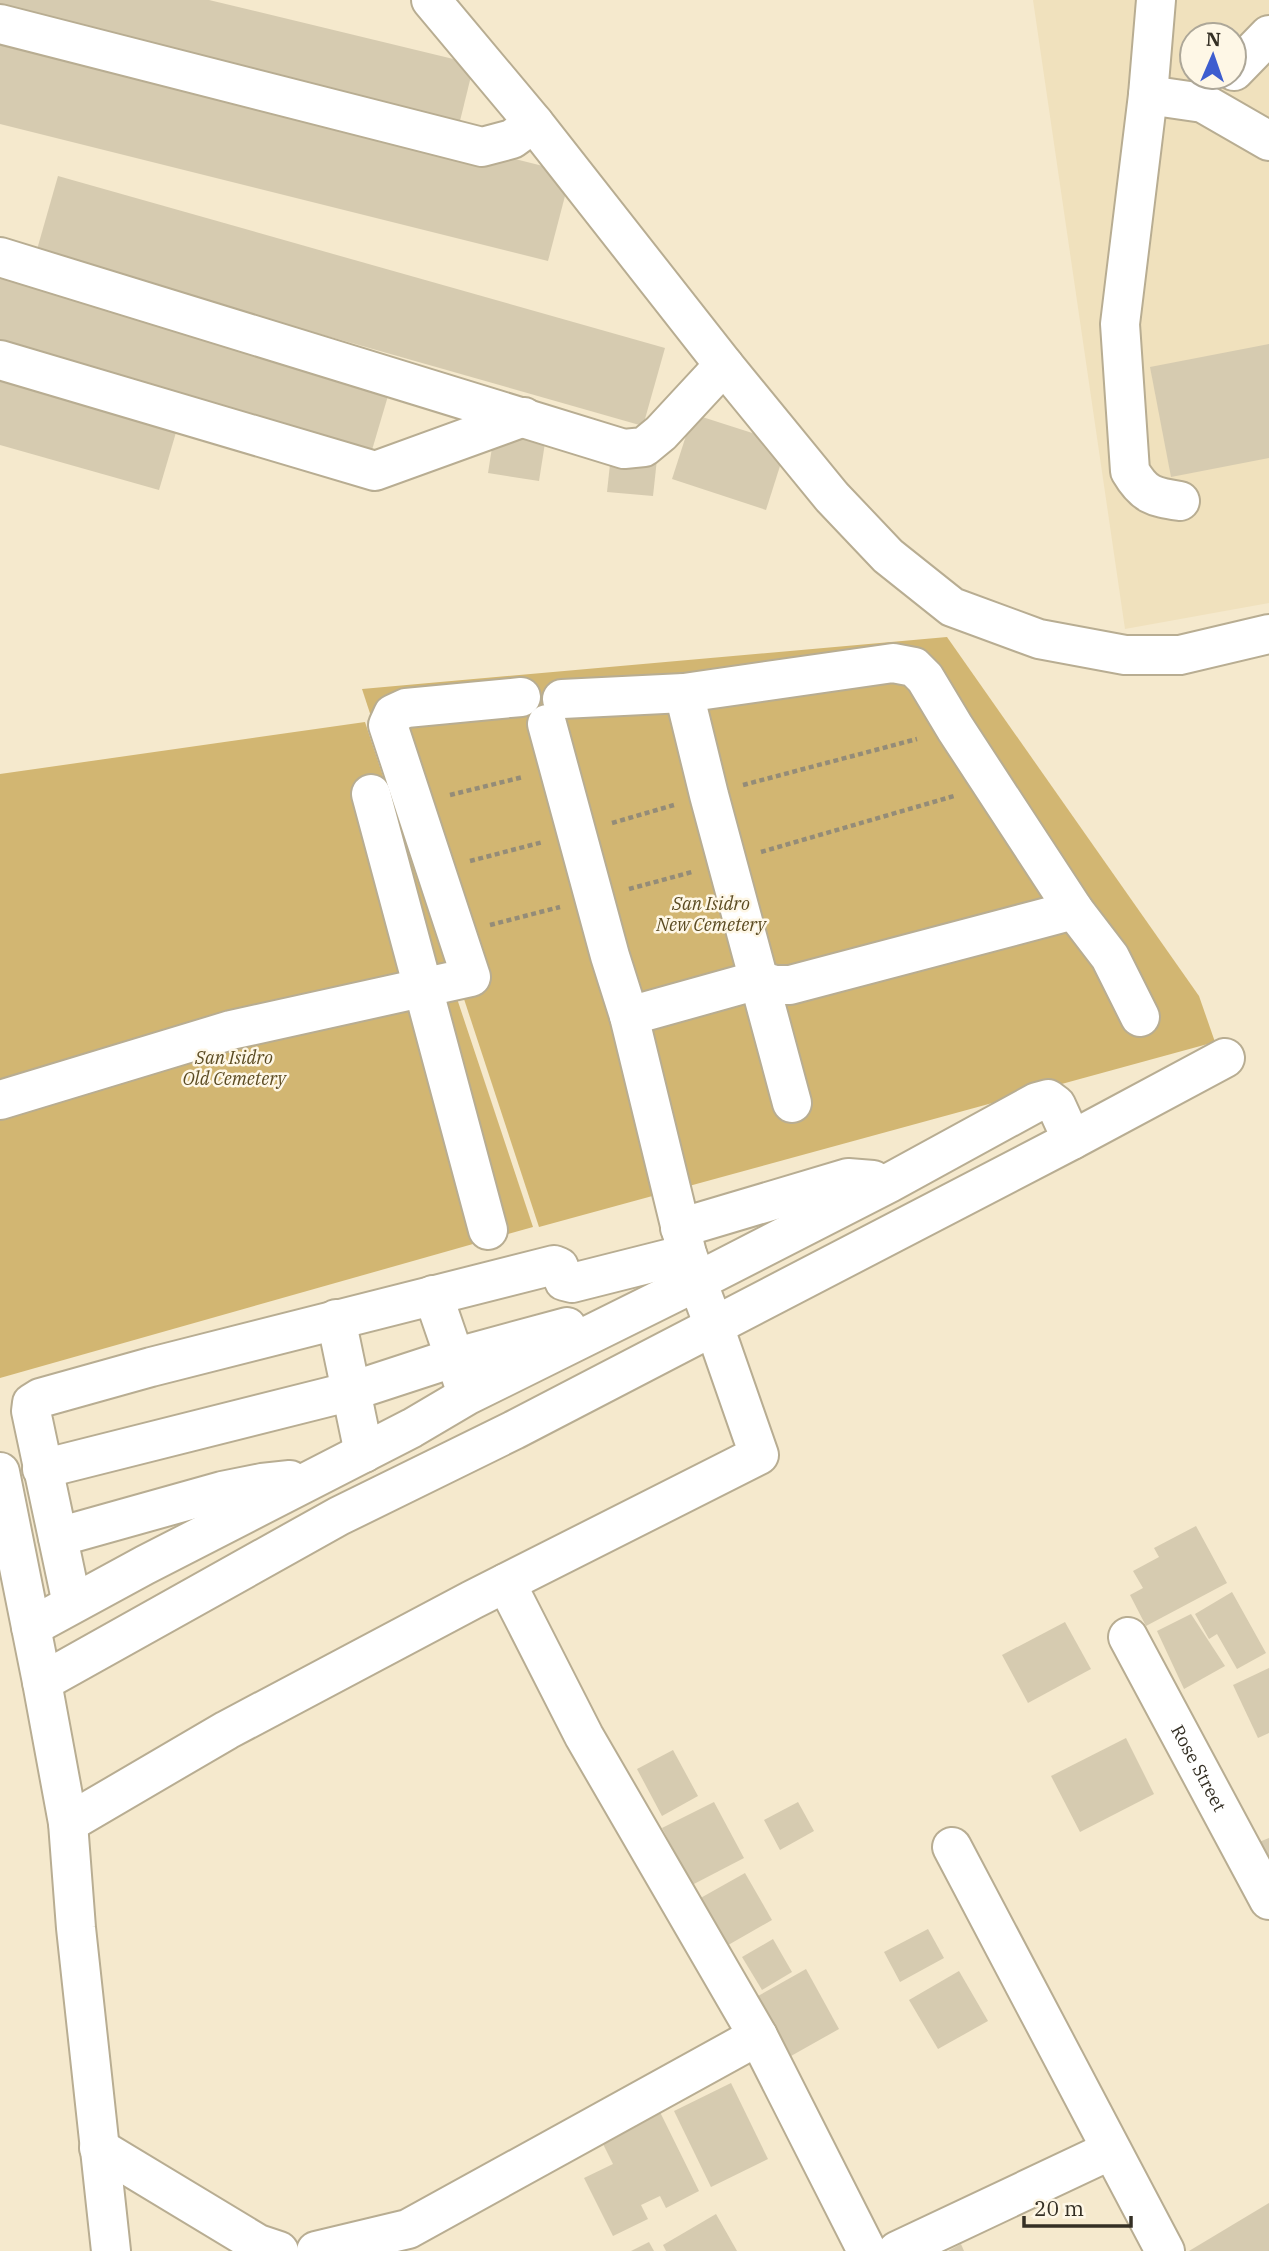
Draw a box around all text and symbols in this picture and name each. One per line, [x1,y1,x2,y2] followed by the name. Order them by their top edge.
[1178,21,1248,91] north arrow
[1206,27,1222,51] text: N
[655,892,767,936] park label: San Isidro New Cemetery
[182,1046,287,1090] park label: San Isidro Old Cemetery
[1166,1721,1231,1815] street label: Rose Street
[1024,2184,1131,2228] scale bar
[1034,2194,1084,2222] text: 20 m

